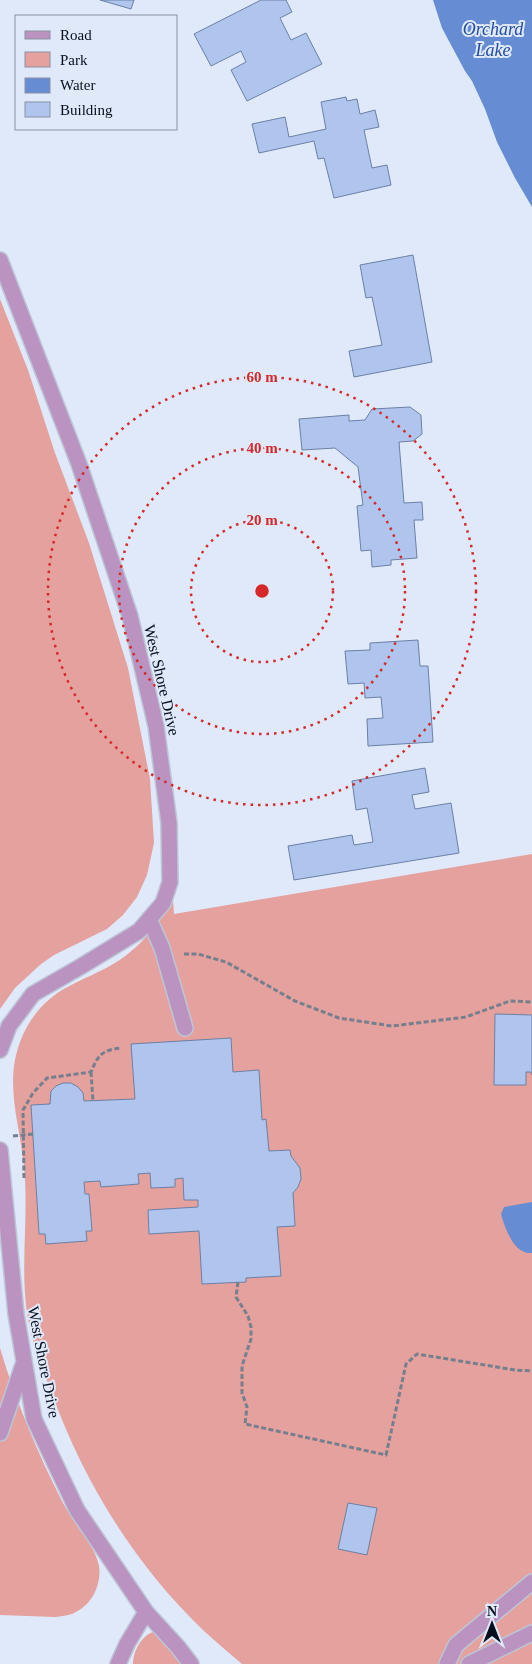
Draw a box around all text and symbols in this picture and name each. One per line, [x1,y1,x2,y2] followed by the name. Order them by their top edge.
[15,15,178,130] legend
[463,19,524,60] water label: Orchard Lake
[60,27,92,43] text: Road
[60,52,88,68] text: Park
[60,77,95,93] text: Water
[60,102,113,118] text: Building
[246,369,278,385] text: 60 m
[246,440,278,456] text: 40 m
[246,512,278,528] text: 20 m
[253,582,271,600] centre of rings
[141,623,183,737] street label: West Shore Drive
[25,1305,63,1419] street label: West Shore Drive
[467,1599,517,1649] north arrow
[487,1604,497,1619] text: N

